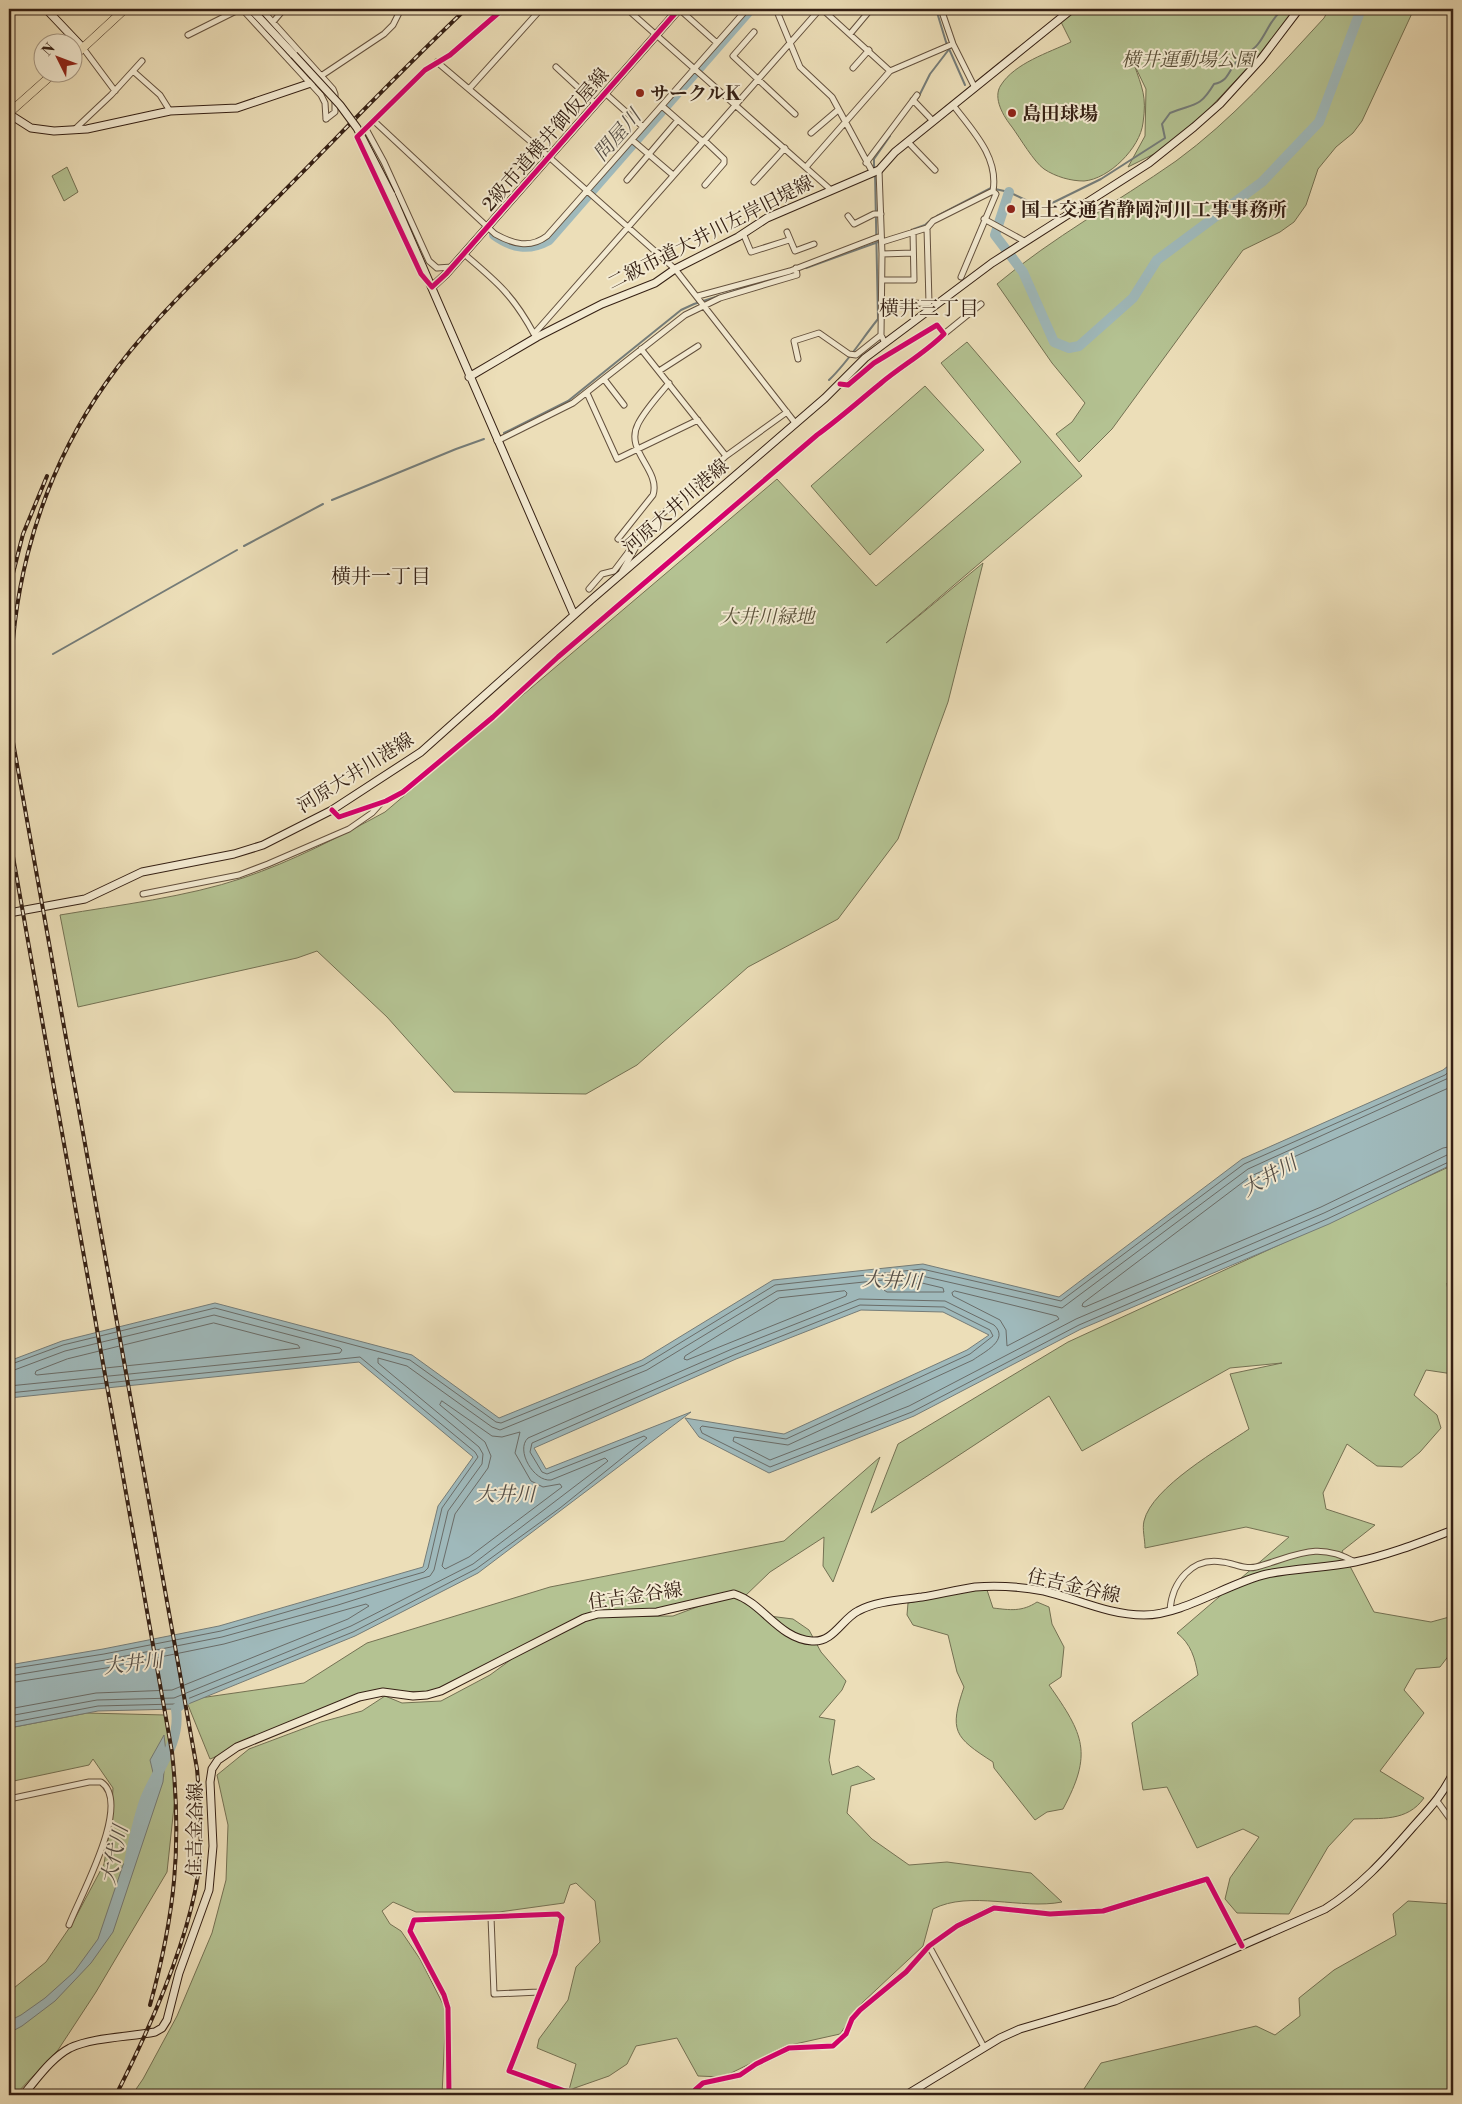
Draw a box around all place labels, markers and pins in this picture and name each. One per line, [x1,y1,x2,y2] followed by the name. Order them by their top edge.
[650,82,741,106] place label: サークルK
[634,87,646,99] marker: サークルK
[1022,102,1098,126] place label: 島田球場
[1006,107,1018,119] marker: 島田球場
[1021,198,1287,222] place label: 国土交通省静岡河川工事事務所
[1005,203,1017,215] marker: 国土交通省静岡河川工事事務所

